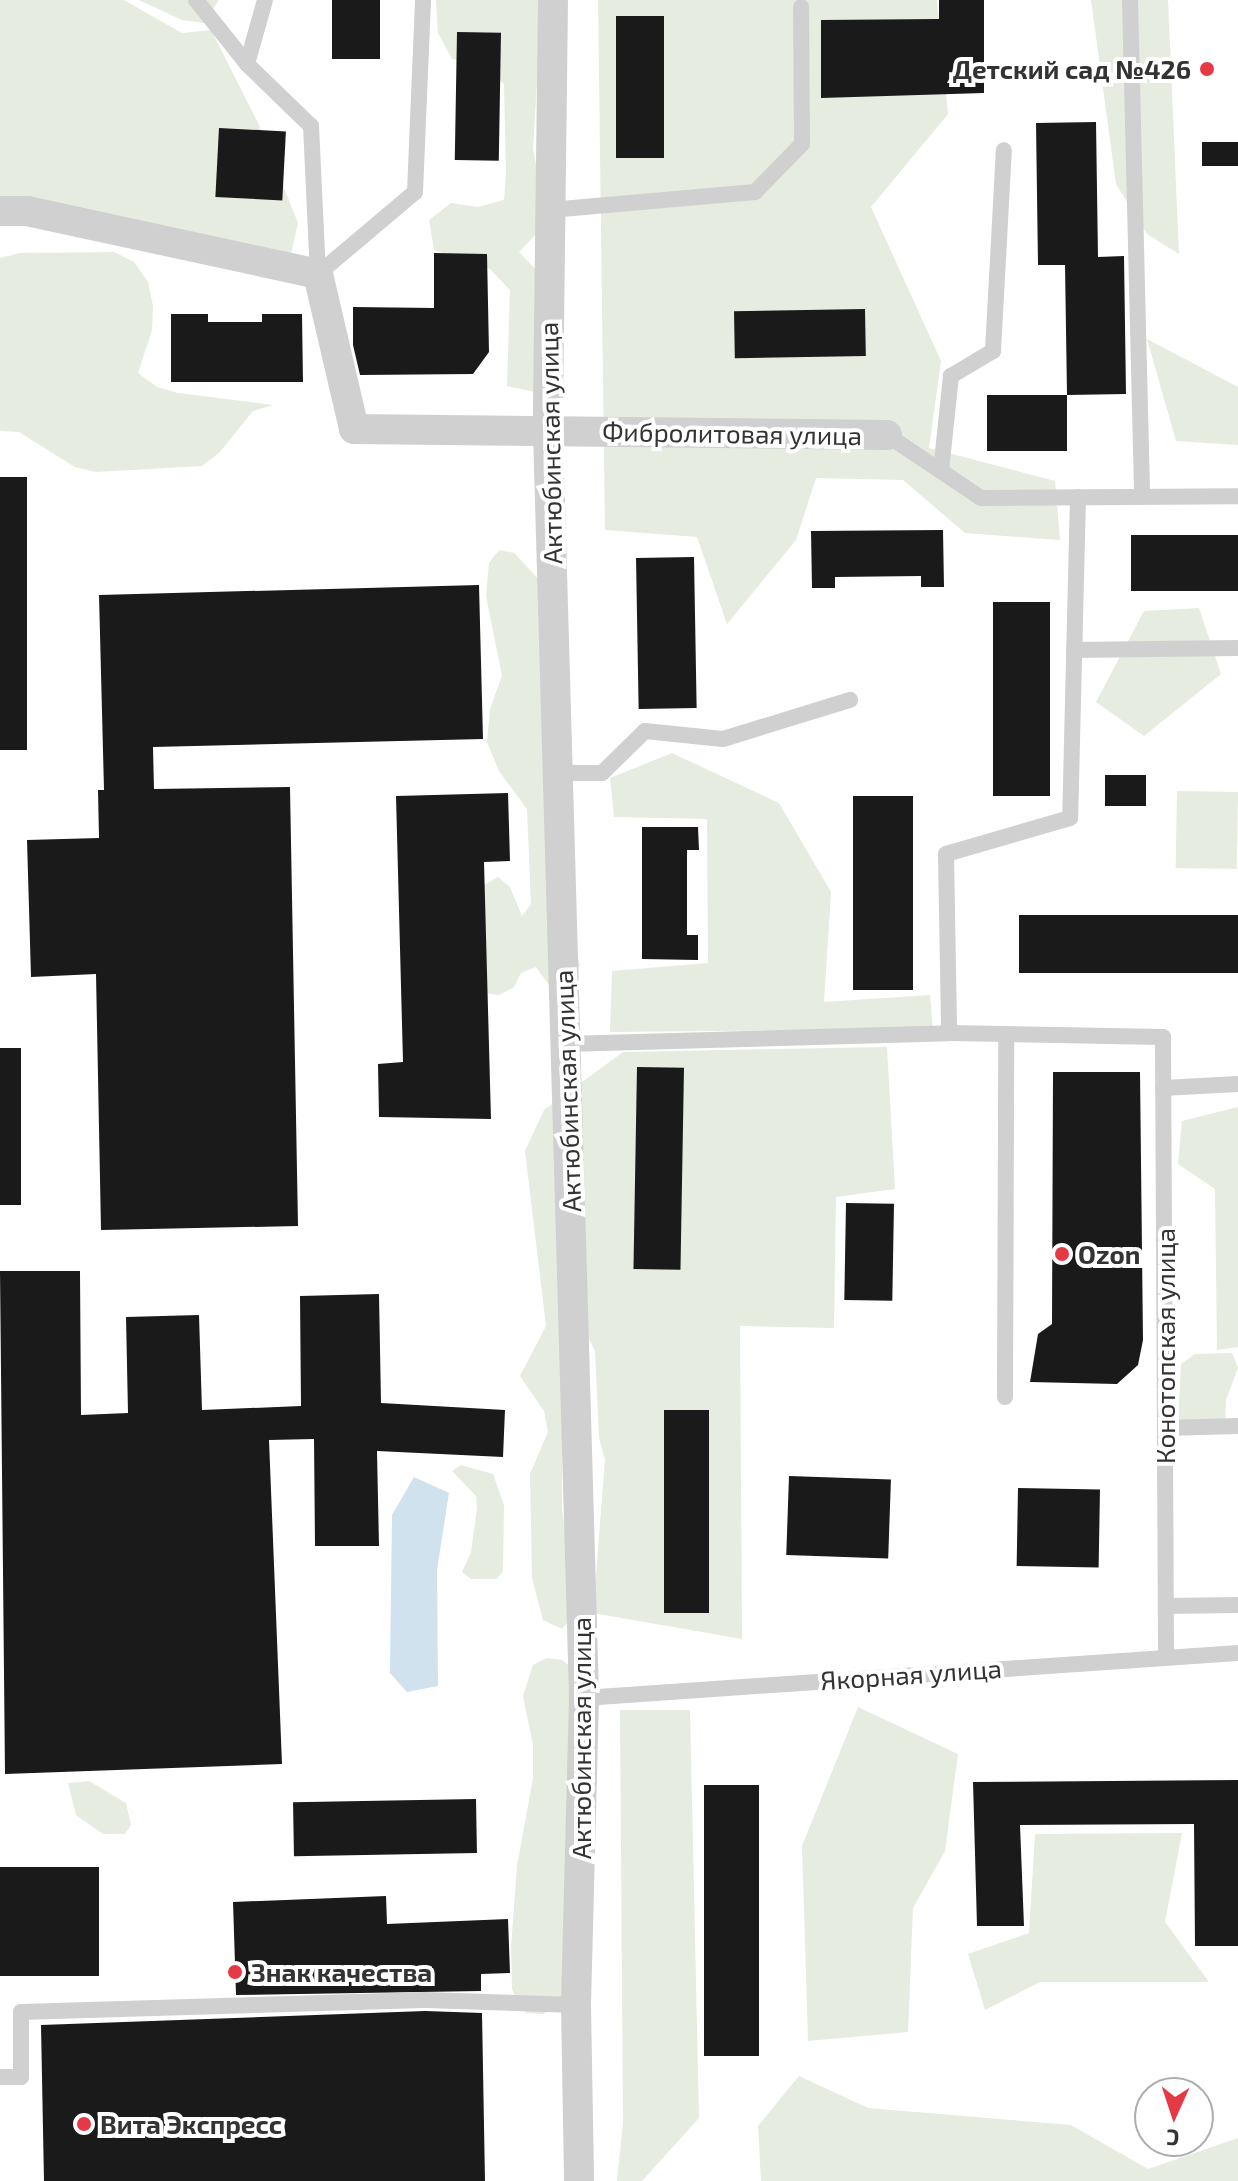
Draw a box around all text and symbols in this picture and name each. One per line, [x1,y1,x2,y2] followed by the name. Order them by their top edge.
[953,53,1191,85] place label: Детский сад №426
[1198,60,1216,78] marker: Детский сад №426
[532,322,568,564] street label: Актюбинская улица
[602,415,862,451] street label: Фибролитовая улица
[547,969,587,1213] street label: Актюбинская улица
[1149,1228,1181,1464] street label: Конотопская улица
[1078,1238,1140,1270] place label: Ozon
[1053,1245,1071,1263] marker: Ozon
[565,1617,597,1859] street label: Актюбинская улица
[819,1652,1003,1696] street label: Якорная улица
[251,1956,432,1988] place label: Знак качества
[226,1963,244,1981] marker: Знак качества
[1134,2077,1214,2157] north arrow
[100,2108,282,2140] place label: Вита Экспресс
[75,2115,93,2133] marker: Вита Экспресс
[1166,2126,1180,2152] text: С

